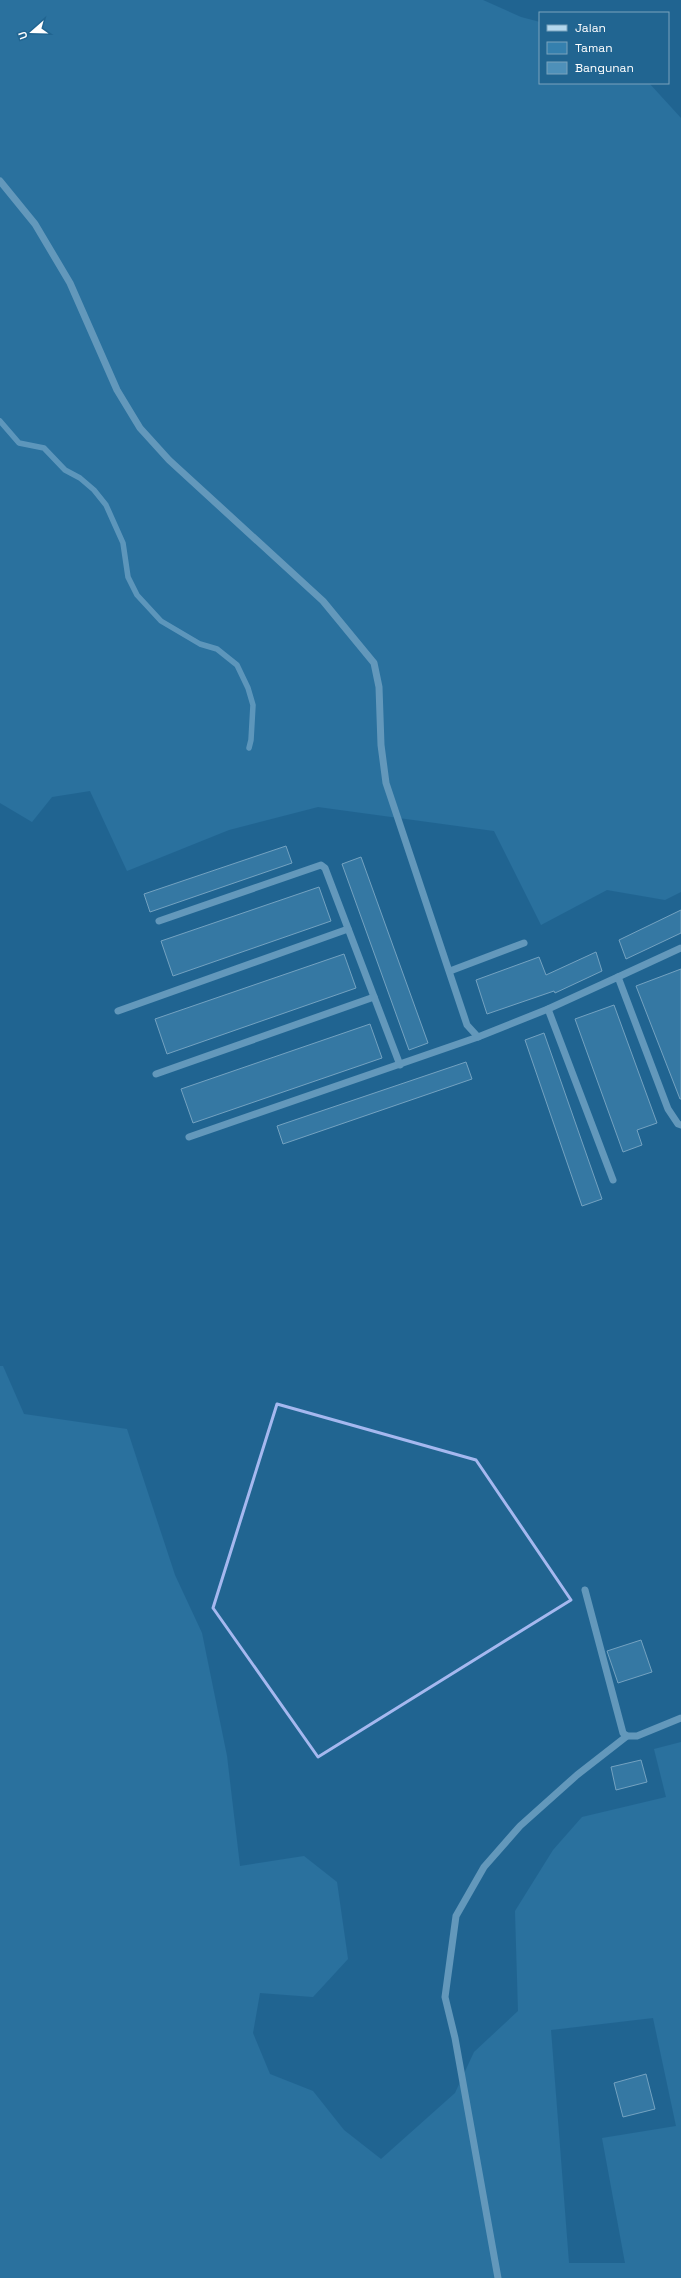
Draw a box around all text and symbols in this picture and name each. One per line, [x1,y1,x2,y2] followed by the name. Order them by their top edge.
[12,12,52,52] north arrow
[539,12,669,84] legend
[575,20,606,36] text: Jalan
[15,30,30,41] text: U
[575,40,612,56] text: Taman
[575,60,634,76] text: Bangunan

